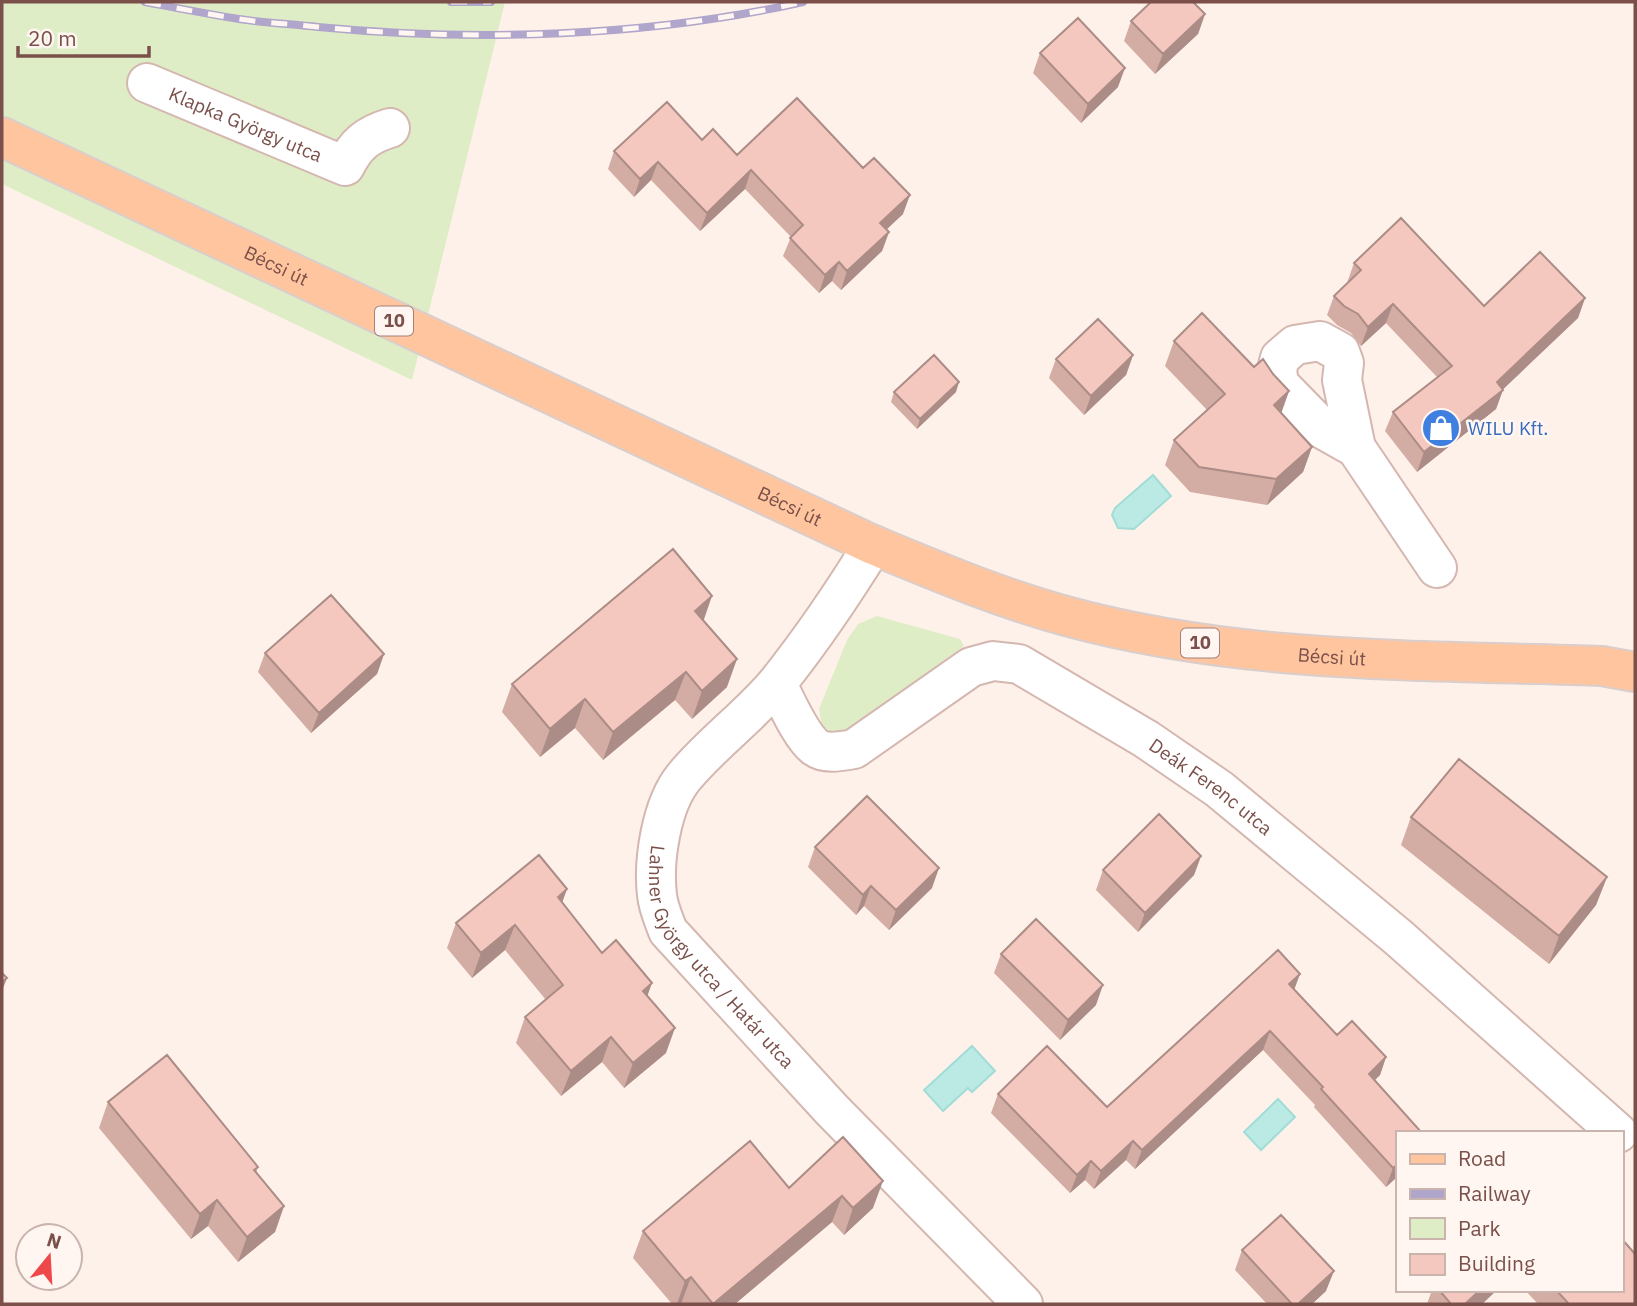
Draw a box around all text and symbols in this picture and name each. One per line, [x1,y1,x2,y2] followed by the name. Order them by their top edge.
[18,14,149,58] scale bar
[28,24,77,52] text: 20 m
[165,82,326,167] street label: Klapka György utca
[240,240,312,291] street label: Bécsi út
[375,306,413,335] road number: 10
[1420,407,1462,449] shop icon: WILU Kft.
[1468,416,1549,440] place label: WILU Kft.
[754,481,826,531] street label: Bécsi út
[1181,628,1219,658] road number: 10
[1297,642,1367,671] street label: Bécsi út
[1145,733,1277,840] street label: Deák Ferenc utca
[644,844,800,1073] street label: Lahner György utca / Határ utca
[1396,1131,1623,1292] legend
[1458,1144,1506,1172] text: Road
[1458,1179,1531,1207] text: Railway
[1458,1214,1501,1242] text: Park
[14,1222,84,1292] north arrow
[44,1227,65,1254] text: N
[1458,1249,1535,1277] text: Building

